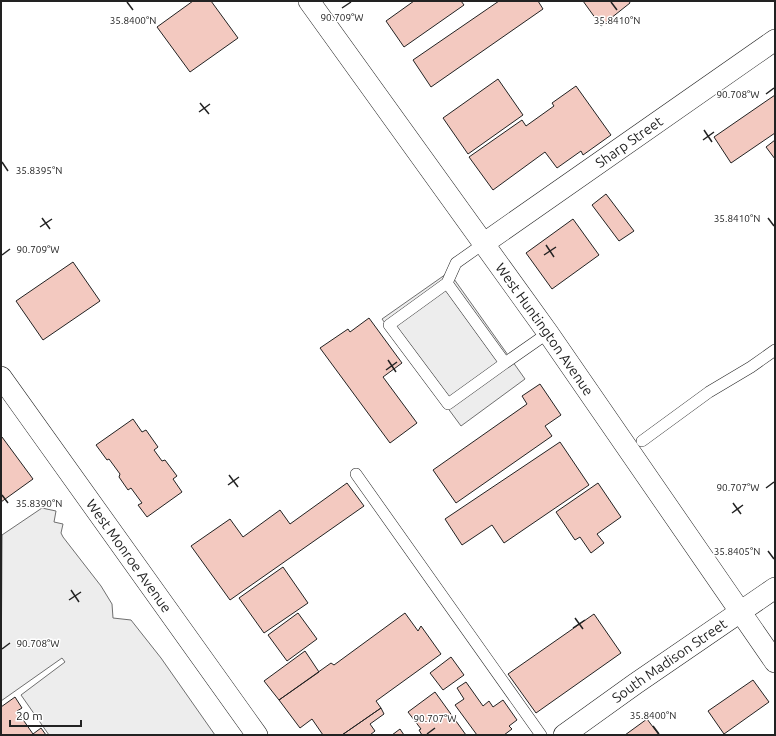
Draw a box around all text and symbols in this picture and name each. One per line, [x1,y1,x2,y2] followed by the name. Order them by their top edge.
[320,12,364,23] text: 90.709°W
[110,15,156,26] text: 35.8400°N
[594,15,640,26] text: 35.8410°N
[716,89,760,100] text: 90.708°W
[592,113,666,171] street label: Sharp Street
[16,165,62,176] text: 35.8395°N
[714,213,760,224] text: 35.8410°N
[16,244,60,255] text: 90.709°W
[492,260,597,398] street label: West Huntington Avenue
[716,482,760,493] text: 90.707°W
[83,496,175,616] street label: West Monroe Avenue
[16,498,62,509] text: 35.8390°N
[714,546,760,557] text: 35.8405°N
[609,615,730,706] street label: South Madison Street
[16,638,60,649] text: 90.708°W
[10,702,81,728] scale bar
[16,709,43,722] text: 20 m
[630,710,676,721] text: 35.8400°N
[413,713,457,724] text: 90.707°W

